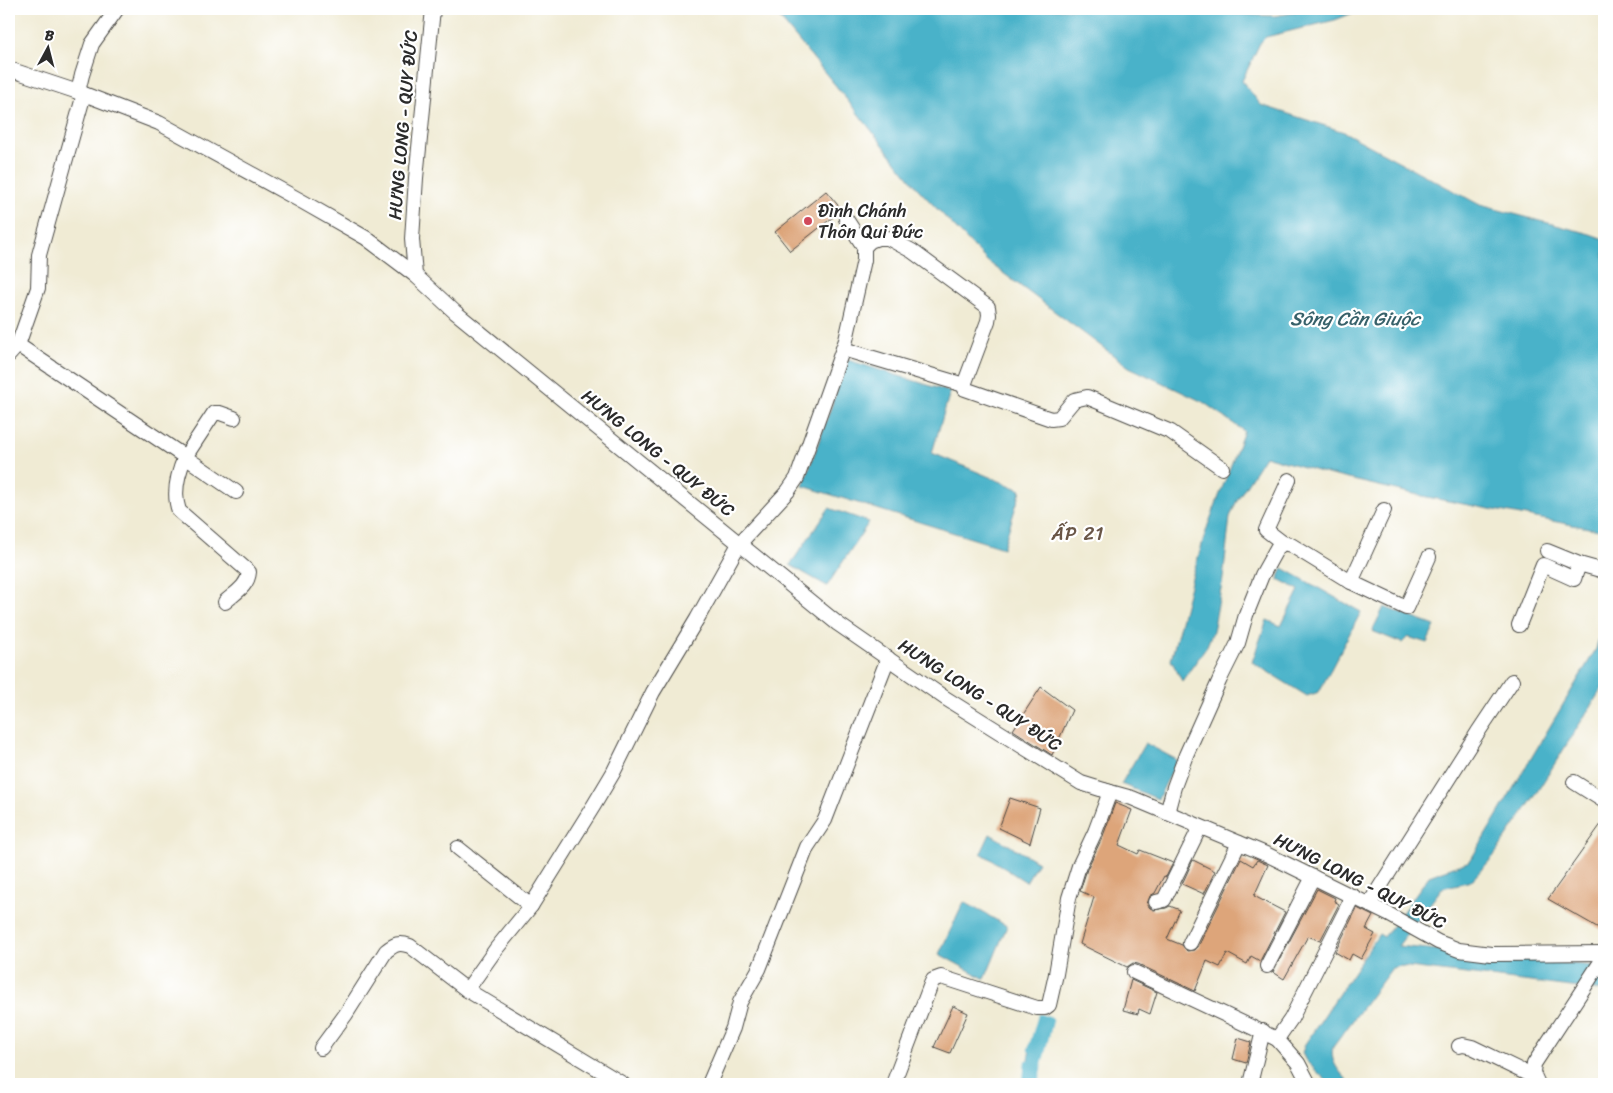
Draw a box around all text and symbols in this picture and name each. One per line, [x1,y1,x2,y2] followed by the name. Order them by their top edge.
[22,22,72,72] north arrow
[44,23,56,49] text: B
[379,28,427,221] street label: HƯNG LONG - QUY ĐỨC
[818,195,923,248] place label: Đình Chánh Thôn Qui Đức
[802,215,814,227] marker: Đình Chánh Thôn Qui Đức
[1290,302,1422,335] water label: Sông Cần Giuộc
[574,381,743,526] street label: HƯNG LONG - QUY ĐỨC
[1050,517,1105,550] district label: ẤP 21
[892,630,1069,761] street label: HƯNG LONG - QUY ĐỨC
[1268,824,1453,939] street label: HƯNG LONG - QUY ĐỨC

